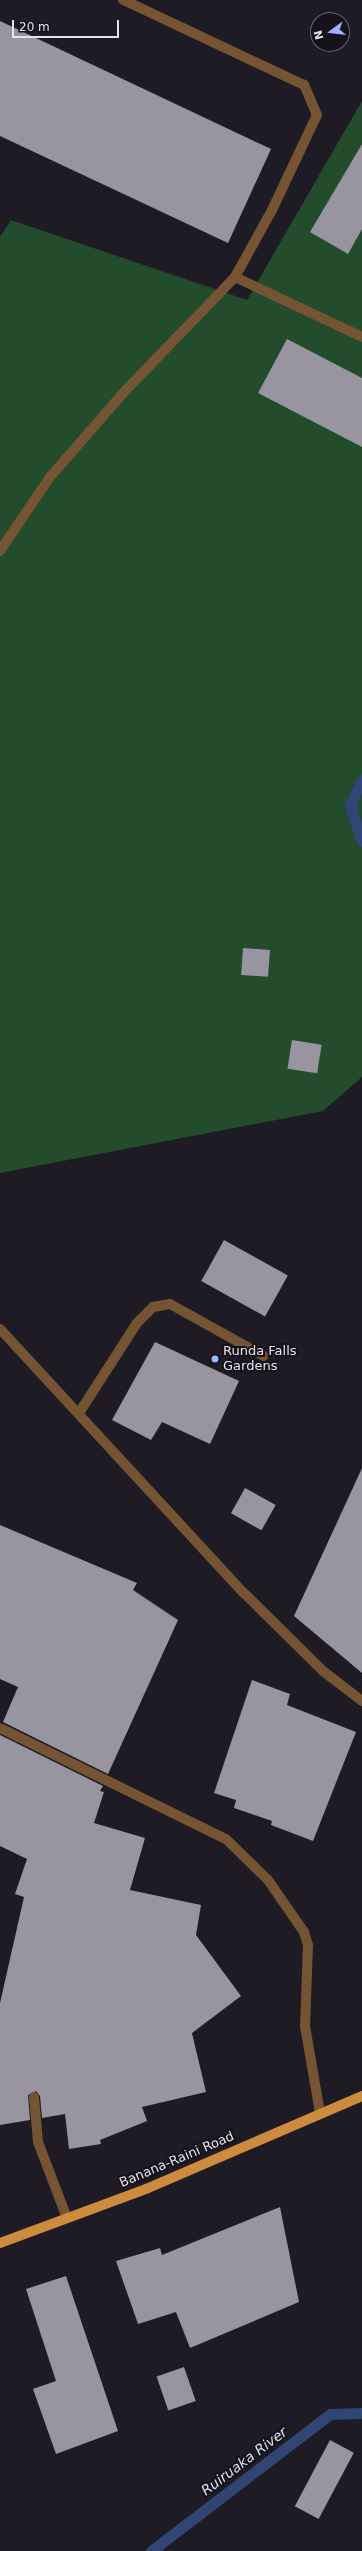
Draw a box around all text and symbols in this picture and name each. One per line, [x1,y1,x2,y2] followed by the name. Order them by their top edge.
[14,12,121,38] scale bar
[310,12,350,52] north arrow
[19,20,50,34] text: 20 m
[311,29,326,41] text: N
[223,1344,297,1375] place label: Runda Falls Gardens
[210,1354,220,1364] marker: Runda Falls Gardens
[117,2129,237,2191] street label: Banana-Raini Road
[198,2423,290,2499] water label: Ruiruaka River

